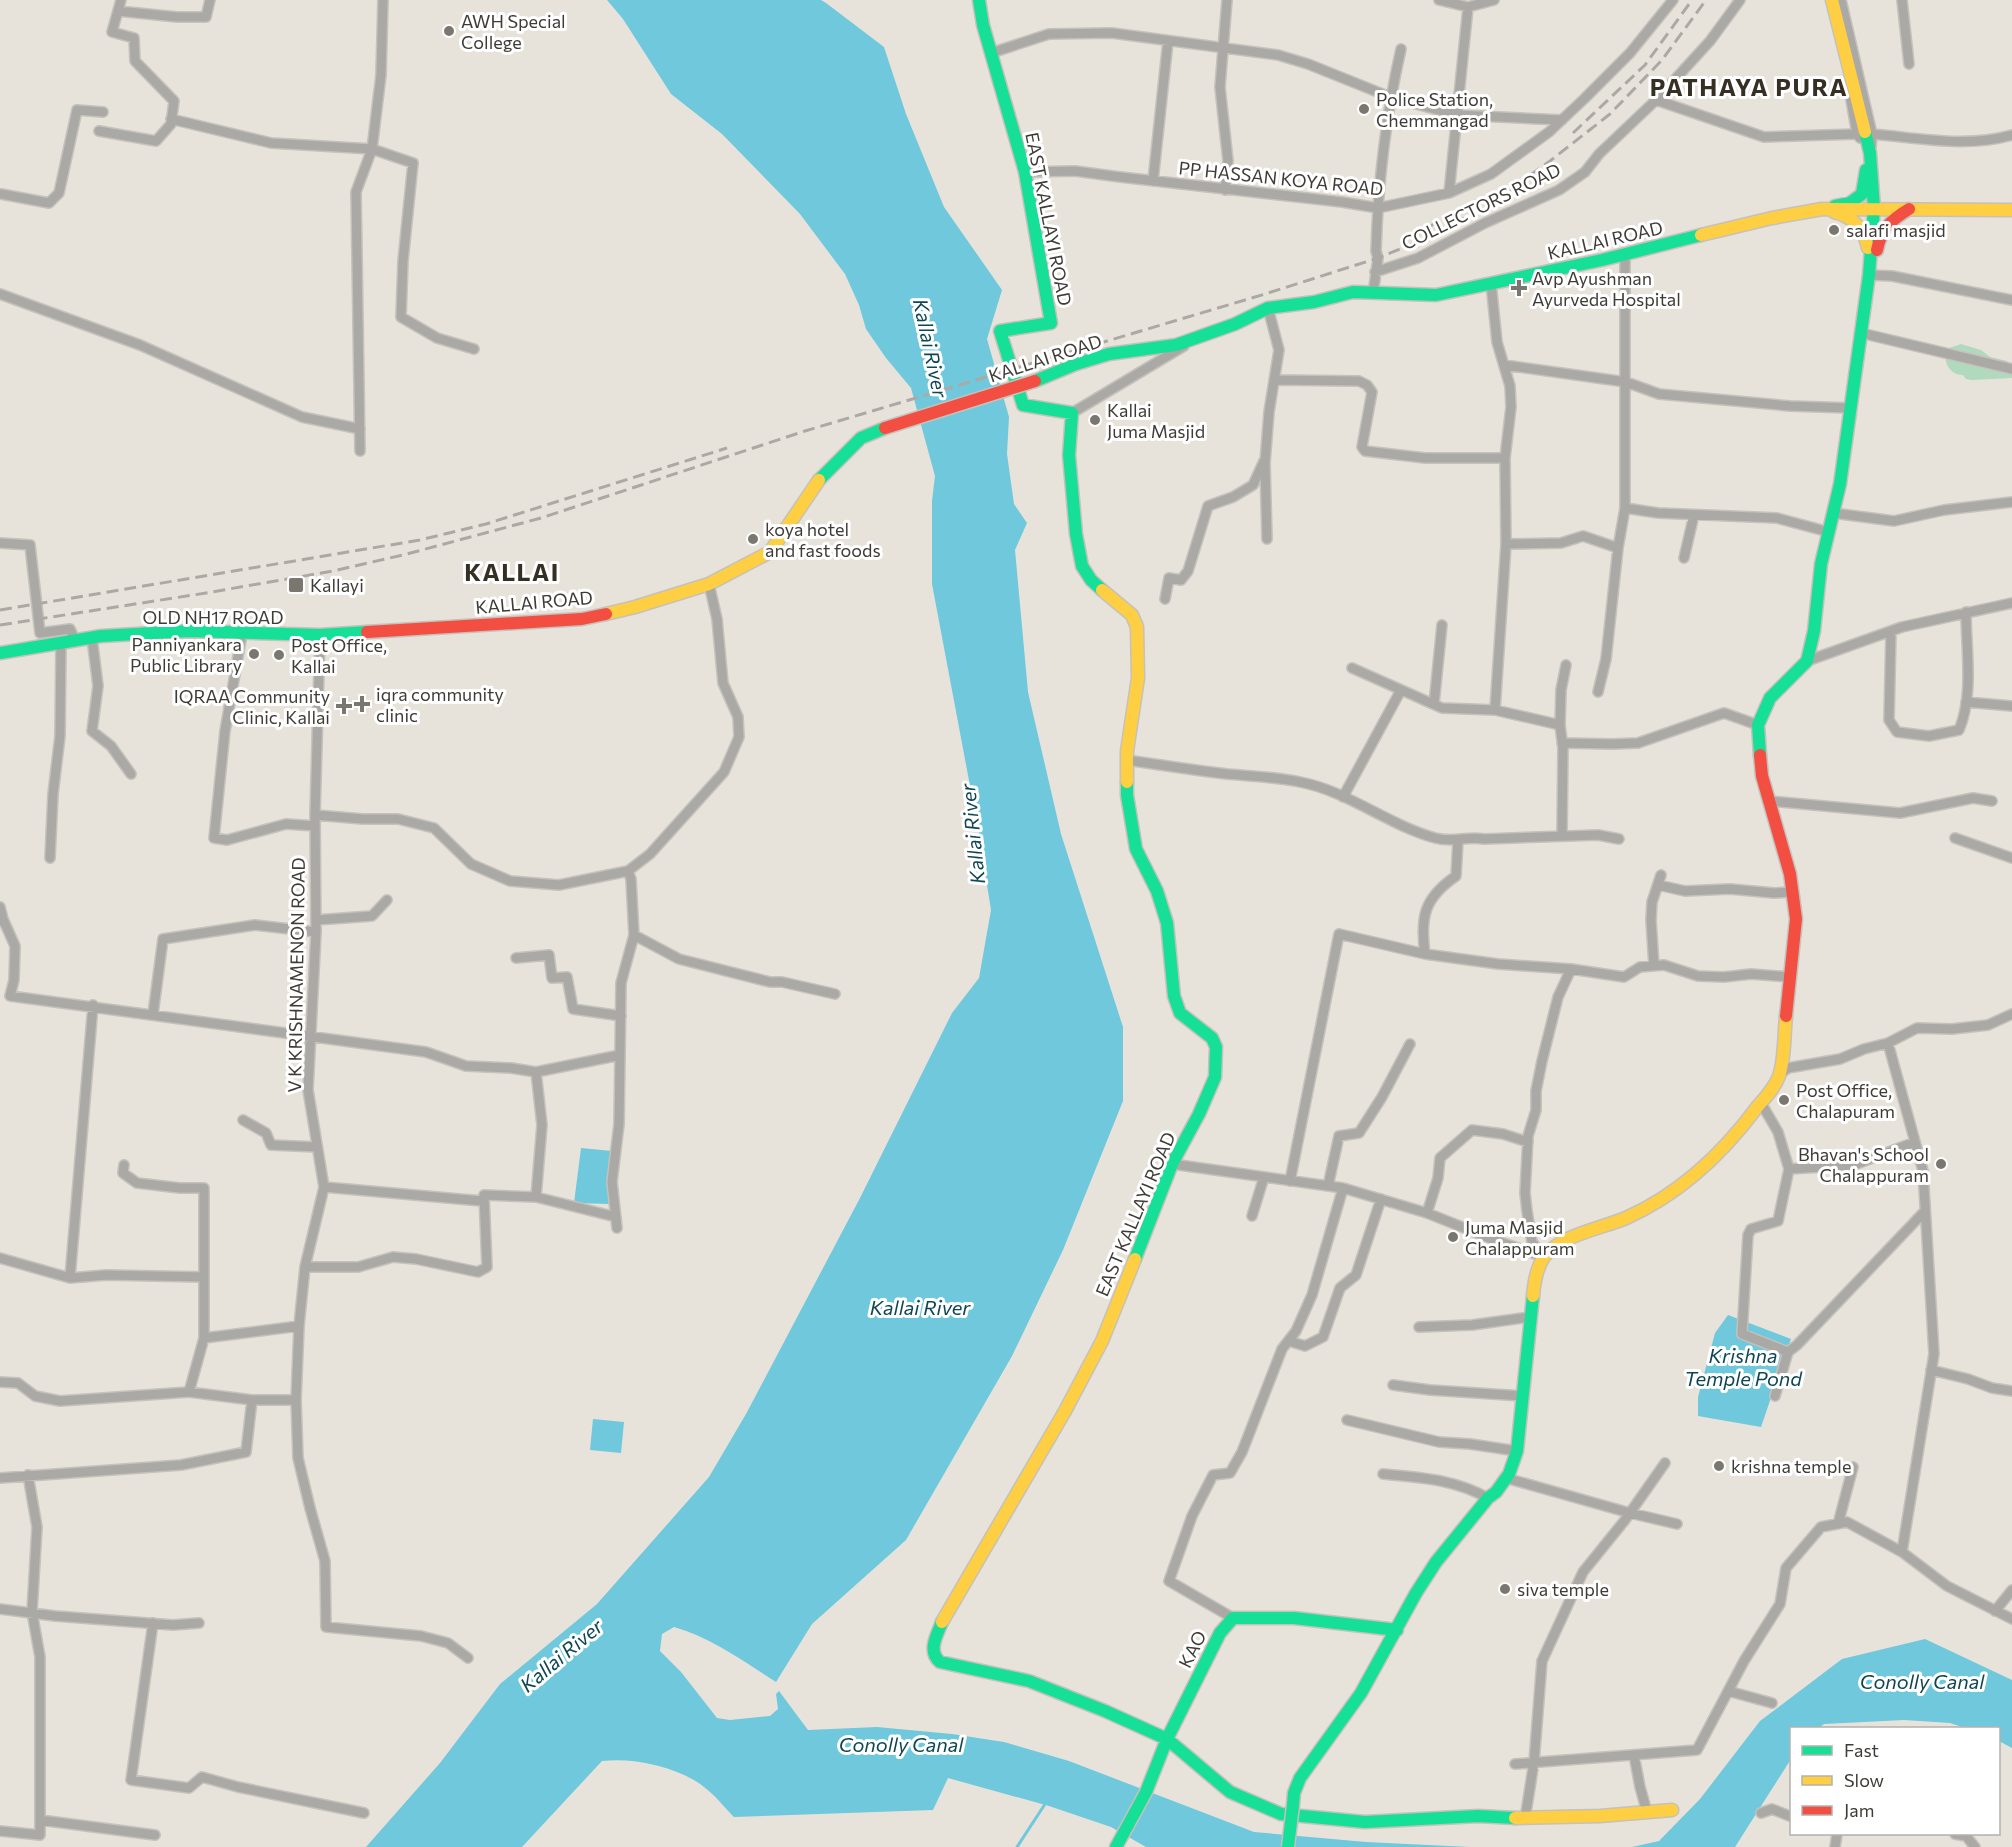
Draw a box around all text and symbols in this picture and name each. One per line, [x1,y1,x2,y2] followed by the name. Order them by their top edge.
[461,10,566,53] place label: AWH Special College
[442,24,456,38] marker: AWH Special College
[1650,72,1848,101] district label: PATHAYA PURA
[1376,88,1493,131] place label: Police Station, Chemmangad
[1357,102,1371,116] marker: Police Station, Chemmangad
[1021,130,1077,308] street label: EAST KALLAYI ROAD
[1178,156,1384,200] street label: PP HASSAN KOYA ROAD
[1398,158,1564,254] street label: COLLECTORS ROAD
[1545,216,1665,264] street label: KALLAI ROAD
[1846,219,1946,241] place label: salafi masjid
[1827,223,1841,237] marker: salafi masjid
[1532,267,1681,310] place label: Avp Ayushman Ayurveda Hospital
[1510,279,1528,297] marker: Avp Ayushman Ayurveda Hospital
[909,296,953,401] water label: Kallai River
[986,329,1104,387] street label: KALLAI ROAD
[1107,399,1205,442] place label: Kallai Juma Masjid
[1088,413,1102,427] marker: Kallai Juma Masjid
[765,518,881,561] place label: koya hotel and fast foods
[746,532,760,546] marker: koya hotel and fast foods
[464,557,560,586] district label: KALLAI
[310,574,364,596] place label: Kallayi
[287,576,305,594] marker: Kallayi
[474,586,594,618] street label: KALLAI ROAD
[142,606,284,628] street label: OLD NH17 ROAD
[130,633,242,676] place label: Panniyankara Public Library
[291,634,387,677] place label: Post Office, Kallai
[247,647,261,661] marker: Panniyankara Public Library
[272,648,286,662] marker: Post Office, Kallai
[376,683,504,726] place label: iqra community clinic
[174,685,330,728] place label: IQRAA Community Clinic, Kallai
[353,695,371,713] marker: iqra community clinic
[335,697,353,715] marker: IQRAA Community Clinic, Kallai
[955,782,989,885] water label: Kallai River
[283,857,309,1093] street label: V K KRISHNAMENON ROAD
[1796,1079,1895,1122] place label: Post Office, Chalapuram
[1777,1093,1791,1107] marker: Post Office, Chalapuram
[1090,1129,1180,1299] street label: EAST KALLAYI ROAD
[1798,1143,1929,1186] place label: Bhavan's School Chalappuram
[1934,1157,1948,1171] marker: Bhavan's School Chalappuram
[1465,1216,1575,1259] place label: Juma Masjid Chalappuram
[1446,1230,1460,1244] marker: Juma Masjid Chalappuram
[870,1295,971,1319] water label: Kallai River
[1684,1343,1803,1390] water label: Krishna Temple Pond
[1731,1455,1851,1477] place label: krishna temple
[1712,1459,1726,1473] marker: krishna temple
[1517,1578,1609,1600] place label: siva temple
[1498,1582,1512,1596] marker: siva temple
[515,1613,608,1697] water label: Kallai River
[1173,1627,1211,1671] street label: KAO
[1860,1669,1985,1693] water label: Conolly Canal
[1790,1727,2000,1835] legend
[839,1732,964,1756] water label: Conolly Canal
[1844,1739,1879,1761] text: Fast
[1844,1769,1884,1791] text: Slow
[1844,1799,1874,1821] text: Jam

